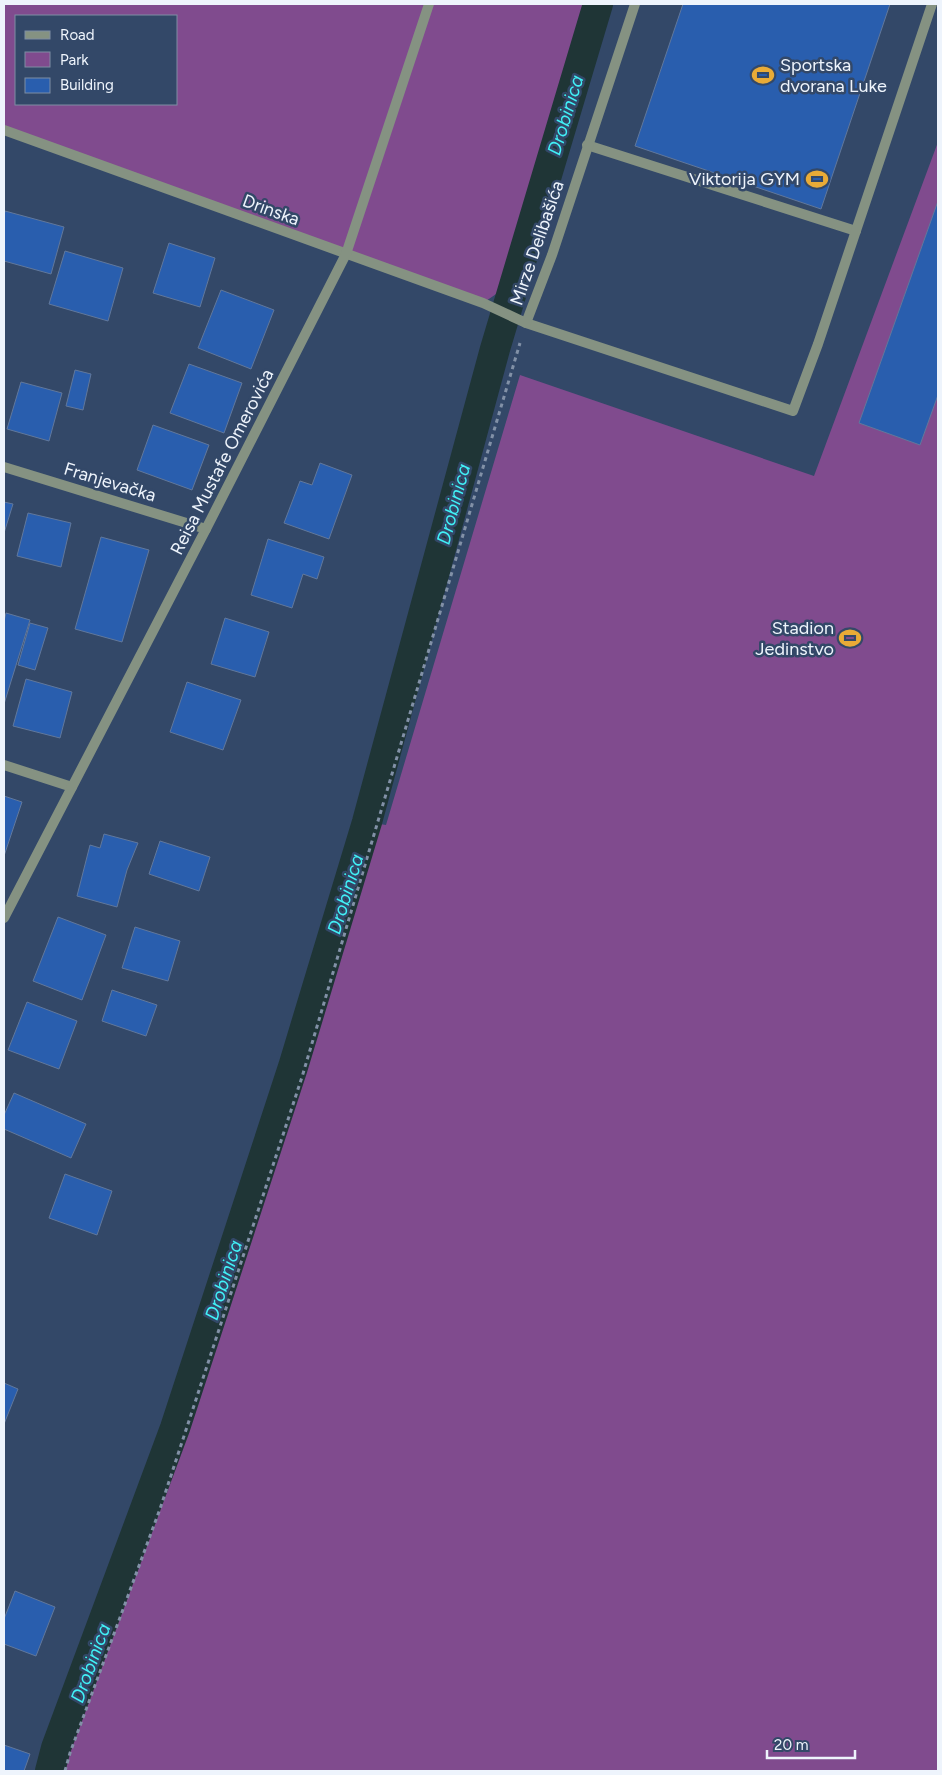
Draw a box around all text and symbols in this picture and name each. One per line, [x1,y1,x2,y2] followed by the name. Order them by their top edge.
[15,15,178,105] legend
[60,26,95,44] text: Road
[60,51,89,69] text: Park
[780,54,887,97] place label: Sportska dvorana Luke
[750,62,776,88] sports icon: Sportska dvorana Luke
[542,72,589,158] water label: Drobinica
[60,76,114,94] text: Building
[804,166,830,192] sports icon: Viktorija GYM
[689,168,800,190] place label: Viktorija GYM
[505,178,569,308] street label: Mirze Delibašića
[240,190,302,230] street label: Drinska
[166,365,278,559] street label: Reisa Mustafe Omerovića
[61,458,159,506] street label: Franjevačka
[432,461,475,547] water label: Drobinica
[755,617,834,660] place label: Stadion Jedinstvo
[837,625,863,651] sports icon: Stadion Jedinstvo
[322,851,369,937] water label: Drobinica
[200,1237,247,1323] water label: Drobinica
[66,1620,115,1706] water label: Drobinica
[767,1728,854,1760] scale bar
[774,1736,808,1754] text: 20 m

